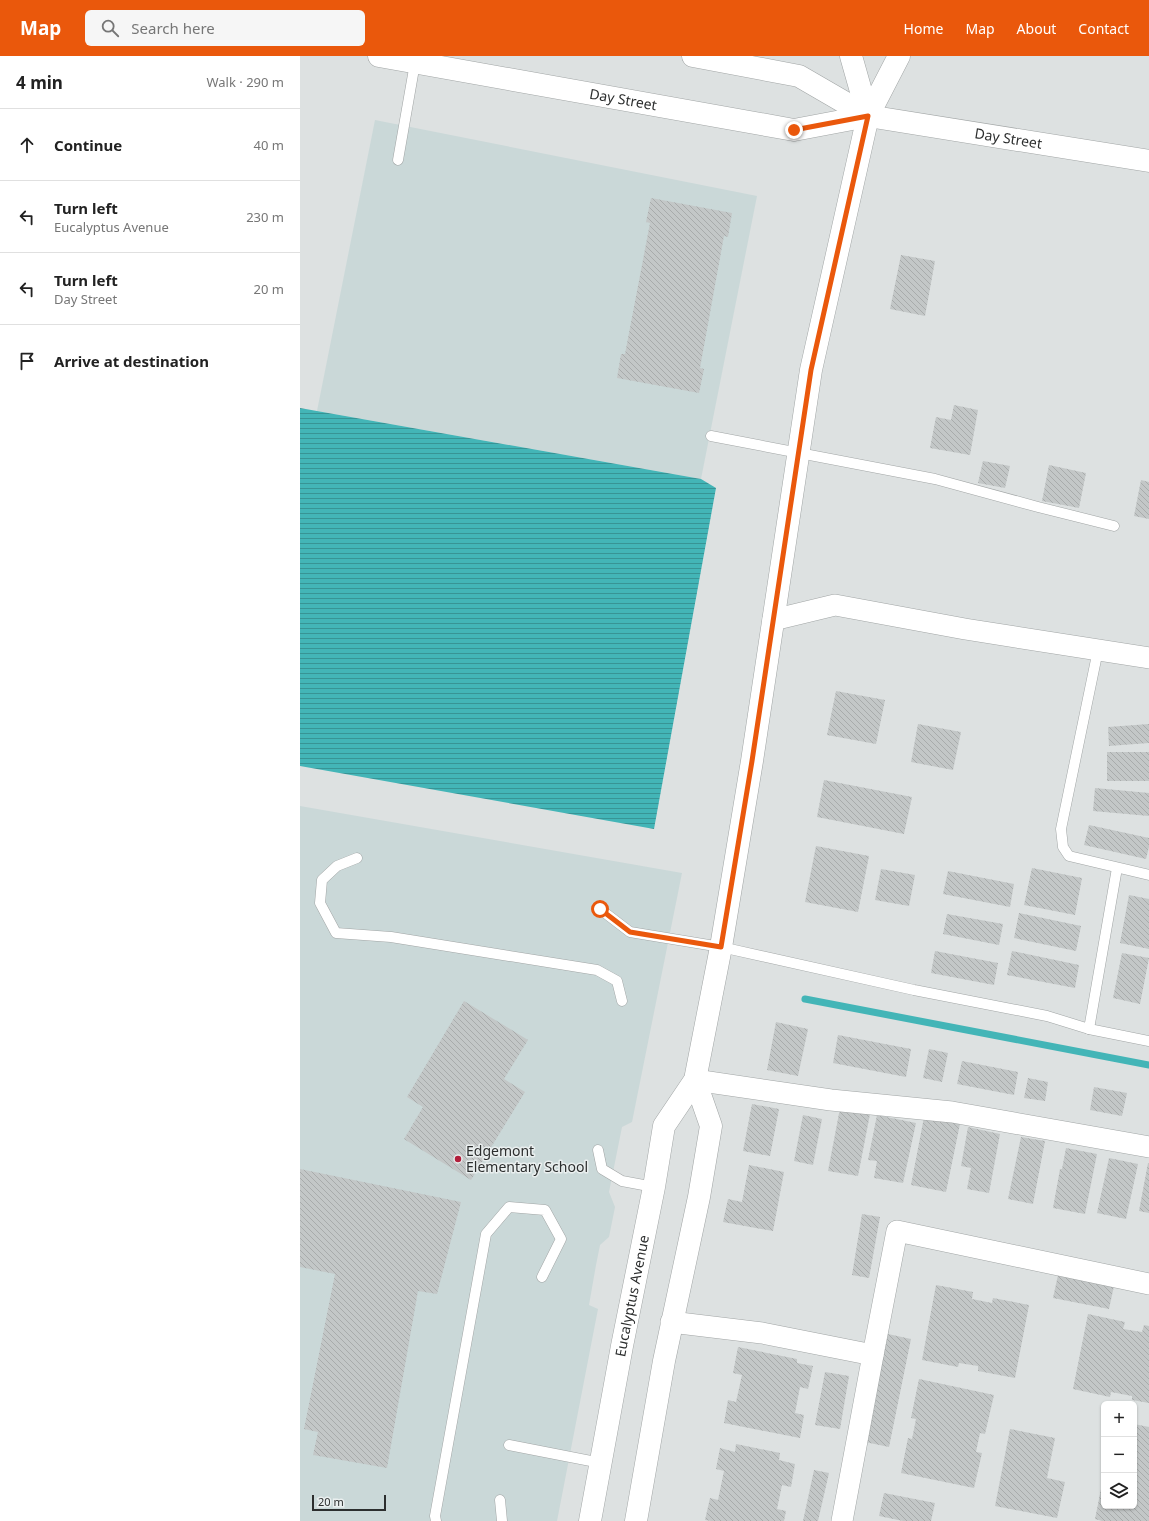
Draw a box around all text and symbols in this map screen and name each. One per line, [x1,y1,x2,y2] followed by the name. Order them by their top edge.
[85,10,365,46] search box
[20,15,61,41] text: Map
[99,17,121,39] icon: search
[131,18,215,38] text: Search here
[904,19,943,38] text: Home
[965,19,995,38] text: Map
[1017,19,1056,38] text: About
[1078,19,1129,38] text: Contact
[16,71,63,94] text: 4 min
[206,73,284,91] text: Walk · 290 m
[588,84,658,114] street label: Day Street
[785,121,803,139] route end
[973,123,1044,153] street label: Day Street
[16,134,38,156] icon: ahead
[54,135,122,155] text: Continue
[254,136,284,154] text: 40 m
[54,198,118,218] text: Turn left
[16,206,38,228] icon: left
[246,208,284,226] text: 230 m
[54,218,169,236] text: Eucalyptus Avenue
[54,270,118,290] text: Turn left
[16,278,38,300] icon: left
[254,280,284,298] text: 20 m
[54,290,117,308] text: Day Street
[16,350,38,372] icon: arrive
[54,351,209,371] text: Arrive at destination
[591,900,609,918] route start
[466,1141,588,1176] place label: Edgemont Elementary School
[453,1154,463,1164] marker: Edgemont Elementary School
[610,1233,653,1358] street label: Eucalyptus Avenue
[1101,1401,1137,1509] map controls
[1101,1401,1137,1437] button: +
[1101,1437,1137,1473] button: −
[1101,1473,1137,1509] button: layers
[312,1493,386,1512] scale bar
[318,1494,344,1509] text: 20 m

